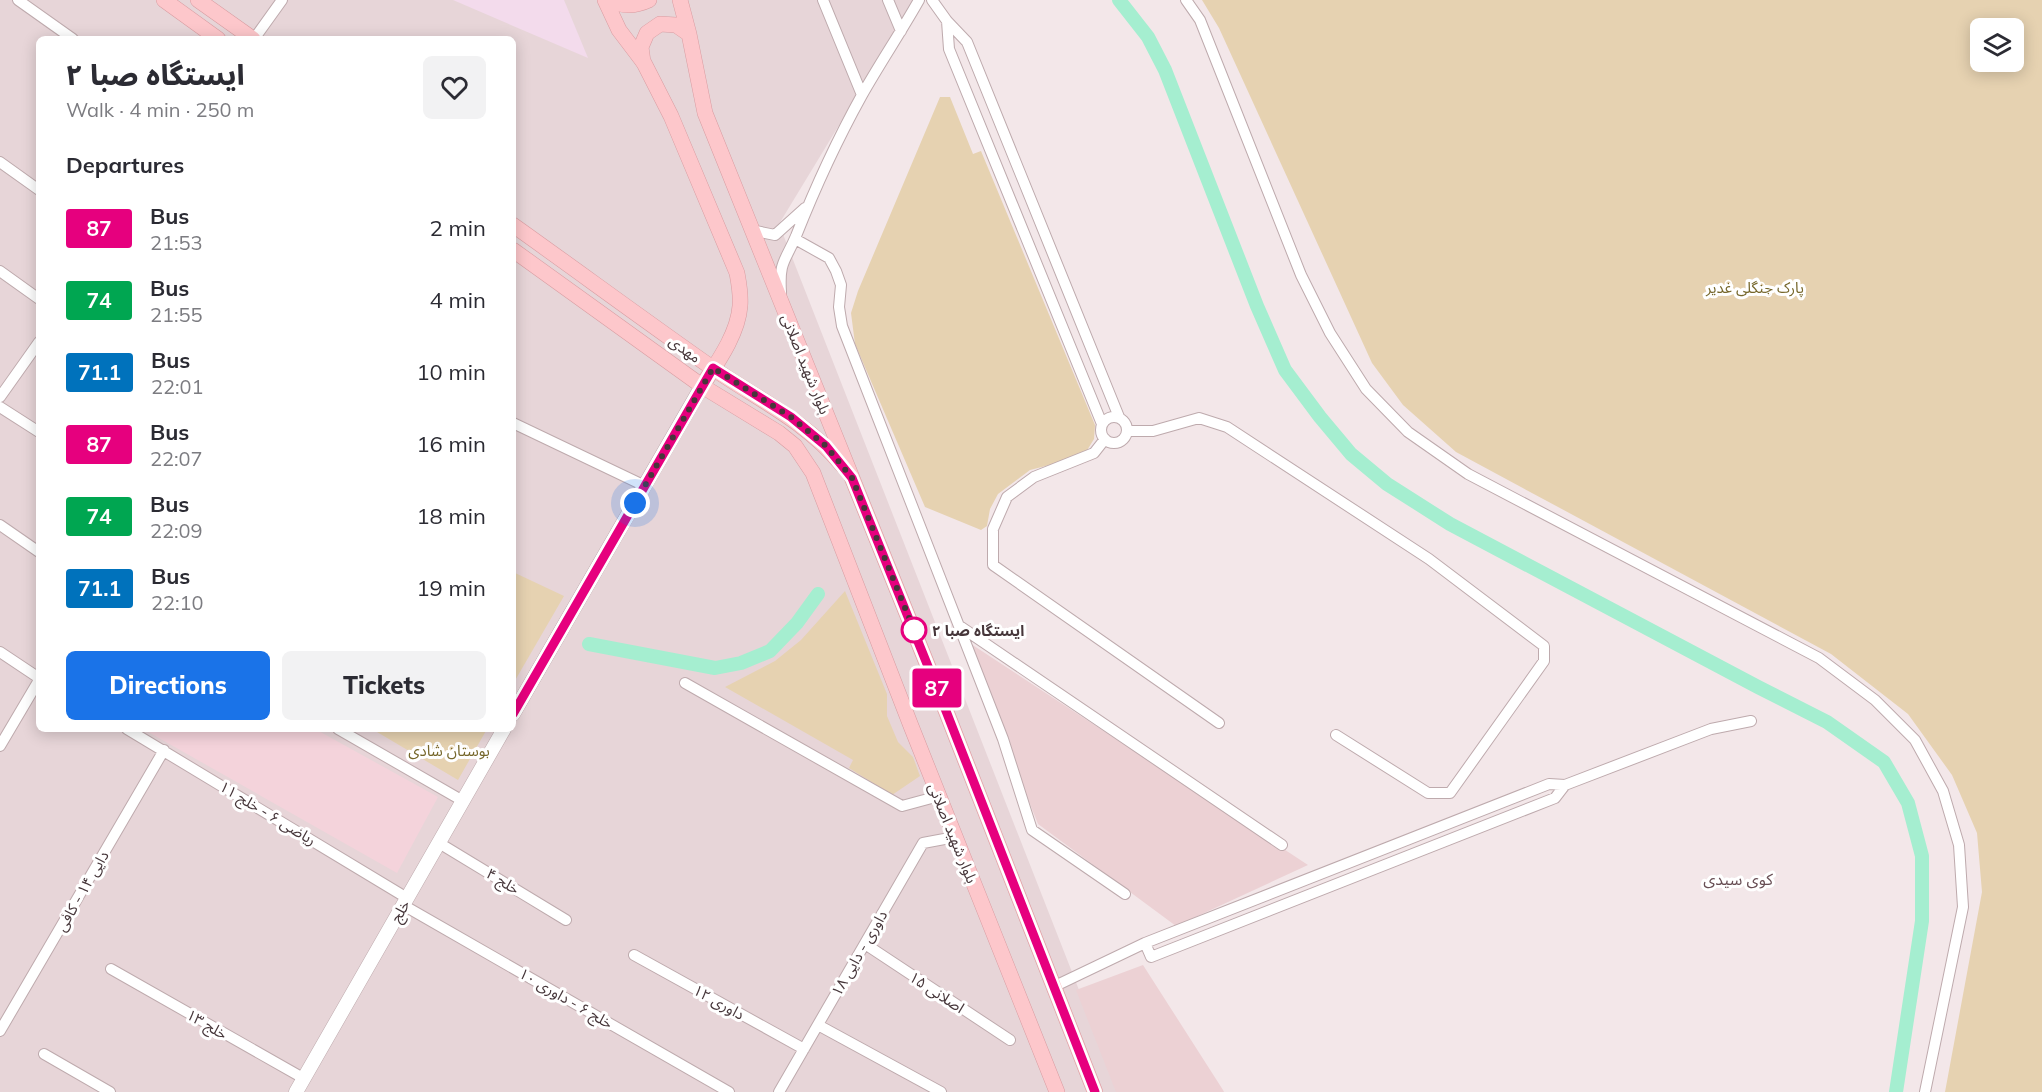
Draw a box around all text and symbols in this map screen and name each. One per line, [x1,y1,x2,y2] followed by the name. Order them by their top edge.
[1970,18,2024,72] map controls
[1970,18,2024,72] button: layers
[423,56,486,119] button: heart
[66,57,245,92] text: ایستگاه صبا ۲
[66,97,254,122] text: Walk · 4 min · 250 m
[66,151,184,179] text: Departures
[150,202,189,230] text: Bus
[430,214,486,242] text: 2 min
[86,215,112,241] text: 87
[150,230,203,255] text: 21:53
[150,274,189,302] text: Bus
[1705,278,1804,298] park label: پارک جنگلی غدیر
[430,286,486,314] text: 4 min
[86,287,112,313] text: 74
[150,302,203,327] text: 21:55
[777,311,835,417] street label: بلوار شهید اصلانی
[665,331,705,367] street label: مهدی
[151,346,190,374] text: Bus
[416,358,486,386] text: 10 min
[78,359,121,385] text: 71.1
[151,374,204,399] text: 22:01
[150,418,189,446] text: Bus
[416,430,486,458] text: 16 min
[86,431,112,457] text: 87
[150,446,203,471] text: 22:07
[620,488,650,518] your location
[150,490,189,518] text: Bus
[416,502,486,530] text: 18 min
[86,503,112,529] text: 74
[150,518,203,543] text: 22:09
[151,562,190,590] text: Bus
[416,574,486,602] text: 19 min
[78,575,121,601] text: 71.1
[151,590,204,615] text: 22:10
[901,617,927,643] marker: ایستگاه صبا ۲
[932,621,1024,640] place label: ایستگاه صبا ۲
[66,651,270,720] button: Directions
[282,651,486,720] button: Tickets
[910,668,964,708] line badge: 87
[924,675,950,701] text: 87
[408,741,490,760] park label: بوستان شادی
[215,777,320,852] street label: ریاضی ۶ - خلج ۱۱
[924,780,982,886] street label: بلوار شهید اصلانی
[51,847,113,935] street label: دایی ۱۴ - کافی
[481,864,523,901] street label: خلج ۴
[1703,869,1773,889] district label: کوی سیدی
[386,896,417,927] street label: خلج
[827,907,891,999] street label: داوری - دایی ۱۸
[514,963,616,1035] street label: خلج ۶ - داوری ۱۰
[906,967,968,1017] street label: اصلانی ۱۵
[690,980,748,1024] street label: داوری ۱۲
[182,1005,231,1046] street label: خلج ۱۳

